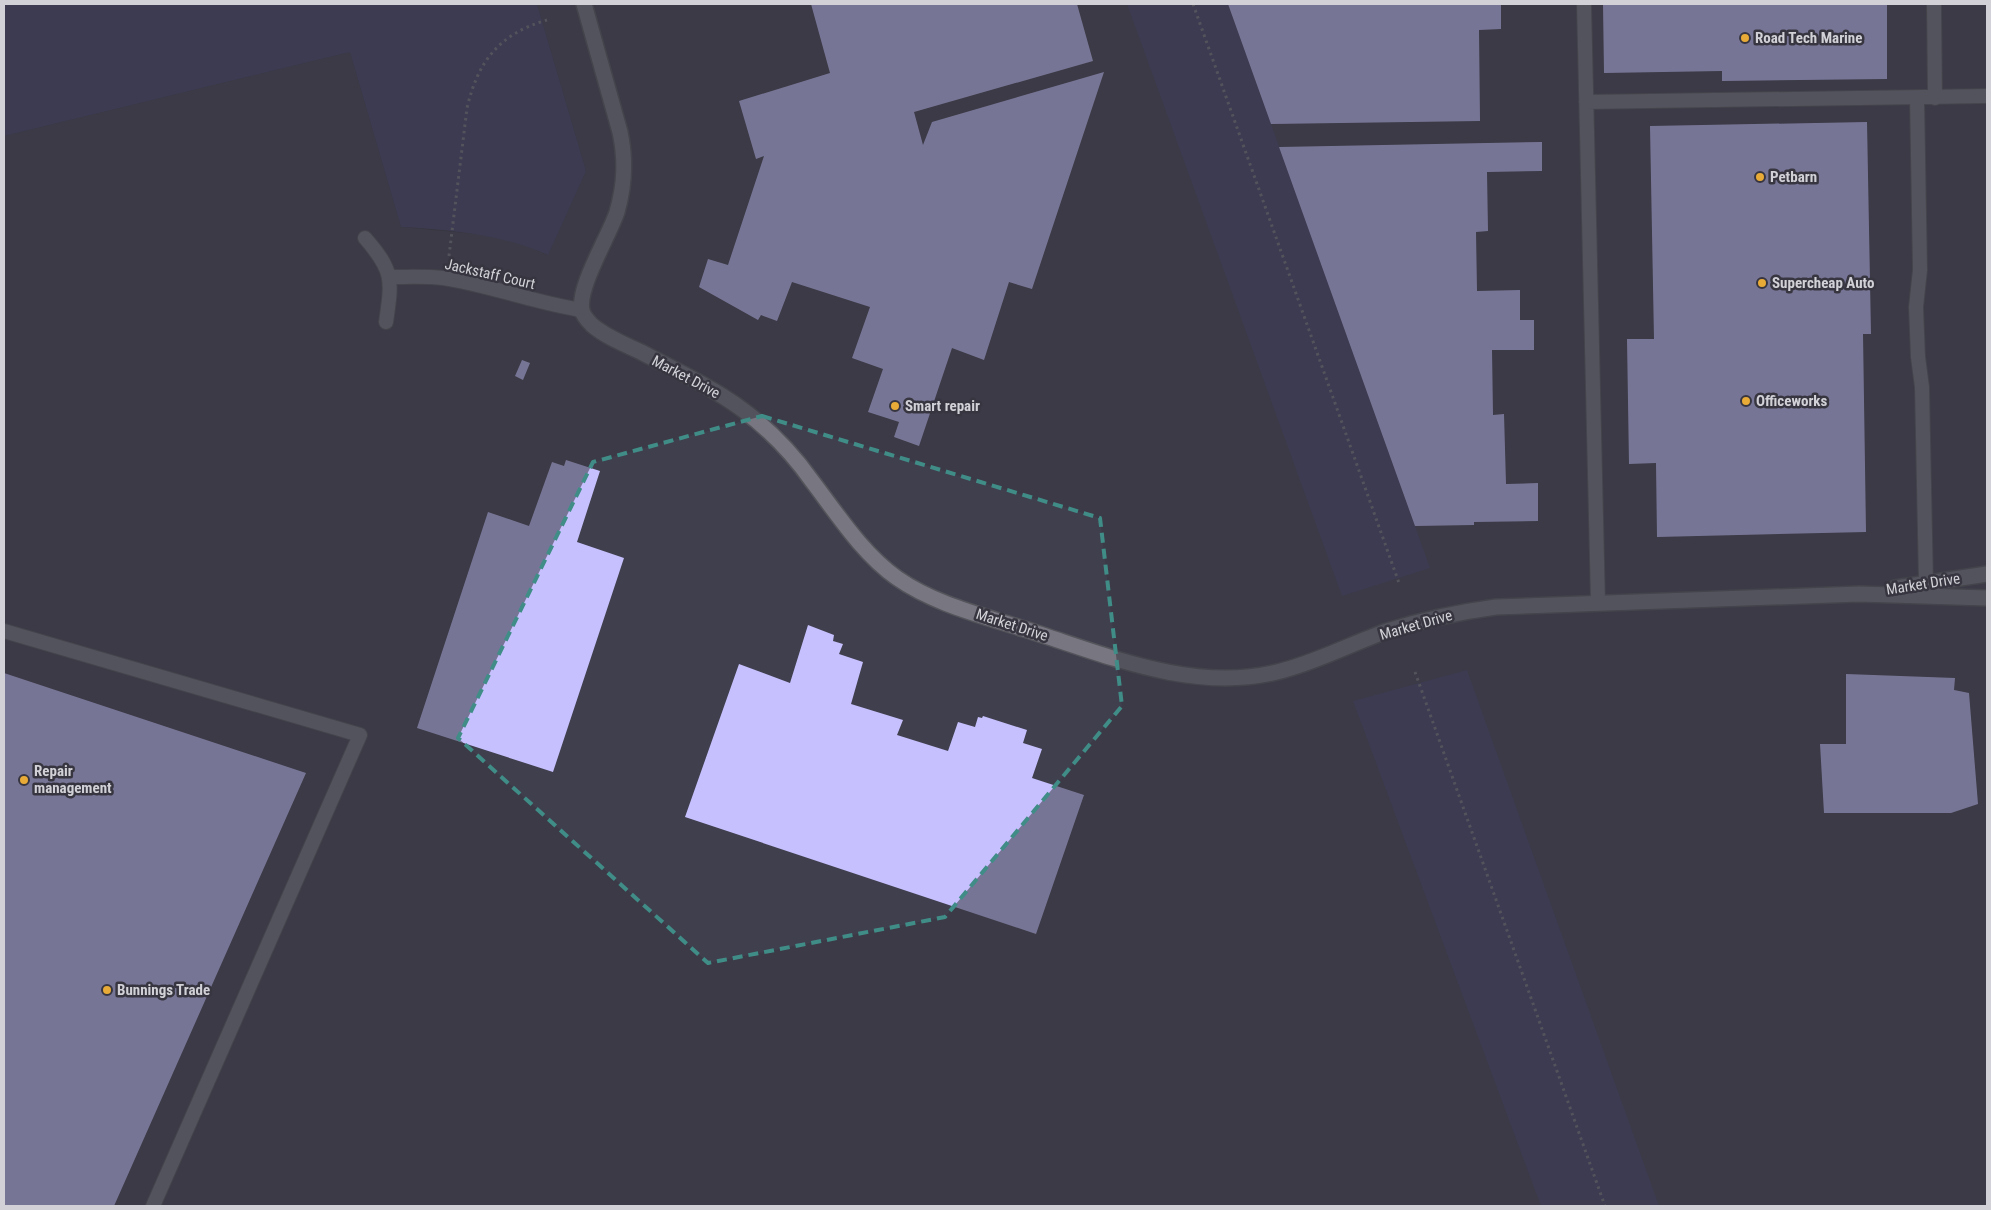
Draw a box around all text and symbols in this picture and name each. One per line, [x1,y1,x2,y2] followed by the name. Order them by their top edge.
[1755,29,1862,47] place label: Road Tech Marine
[1739,32,1751,44] marker: Road Tech Marine
[1770,168,1817,186] place label: Petbarn
[1754,171,1766,183] marker: Petbarn
[443,255,537,293] street label: Jackstaff Court
[1772,274,1874,292] place label: Supercheap Auto
[1756,277,1768,289] marker: Supercheap Auto
[649,352,723,402] street label: Market Drive
[1756,392,1828,410] place label: Officeworks
[1740,395,1752,407] marker: Officeworks
[905,397,980,415] place label: Smart repair
[889,400,901,412] marker: Smart repair
[1885,569,1961,599] street label: Market Drive
[974,605,1050,645] street label: Market Drive
[1378,606,1454,644] street label: Market Drive
[34,762,112,797] place label: Repair management
[18,774,30,786] marker: Repair management
[117,981,210,999] place label: Bunnings Trade
[101,984,113,996] marker: Bunnings Trade

